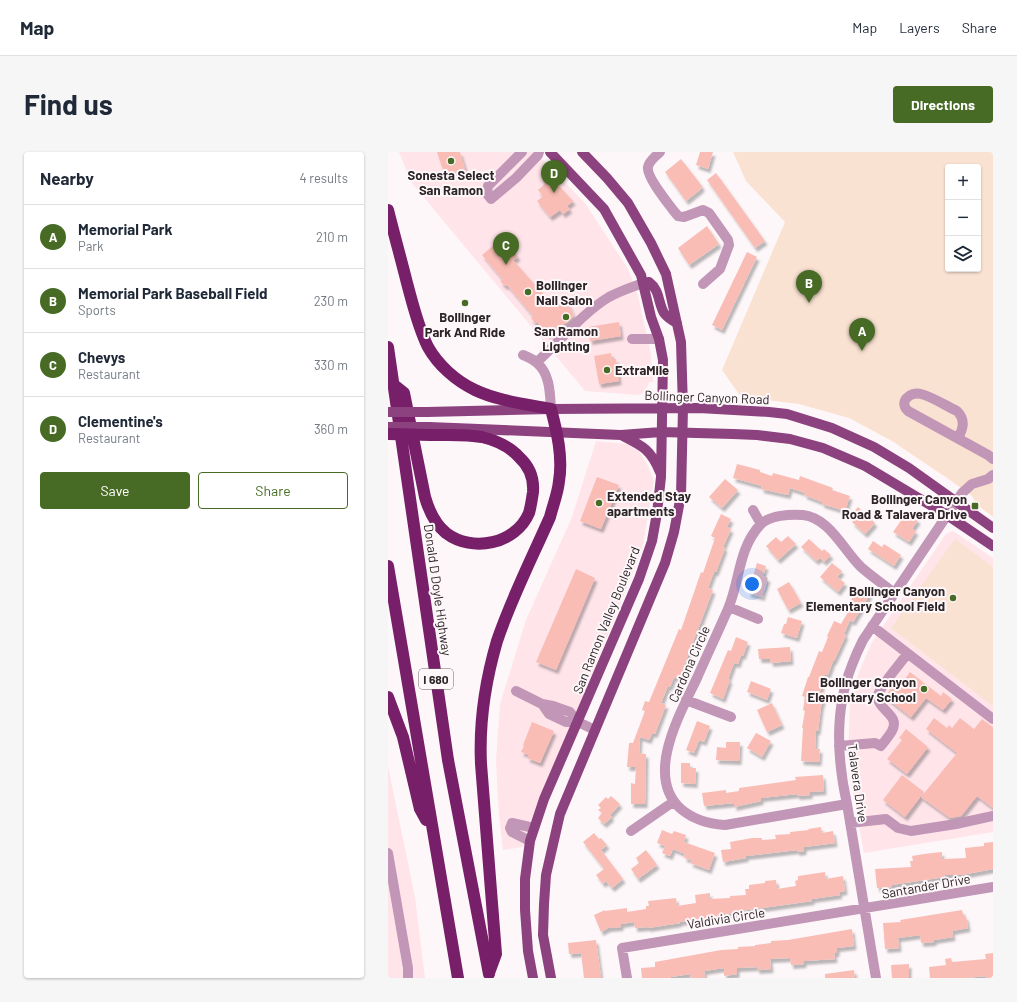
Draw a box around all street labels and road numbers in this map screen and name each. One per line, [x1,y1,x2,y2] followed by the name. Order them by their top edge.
[644,387,770,407] street label: Bollinger Canyon Road
[421,523,455,657] street label: Donald D Doyle Highway
[569,544,643,696] street label: San Ramon Valley Boulevard
[665,623,713,705] street label: Cardona Circle
[419,669,453,689] road number: I 680
[845,743,871,823] street label: Talavera Drive
[880,870,972,902] street label: Santander Drive
[686,904,766,932] street label: Valdivia Circle

